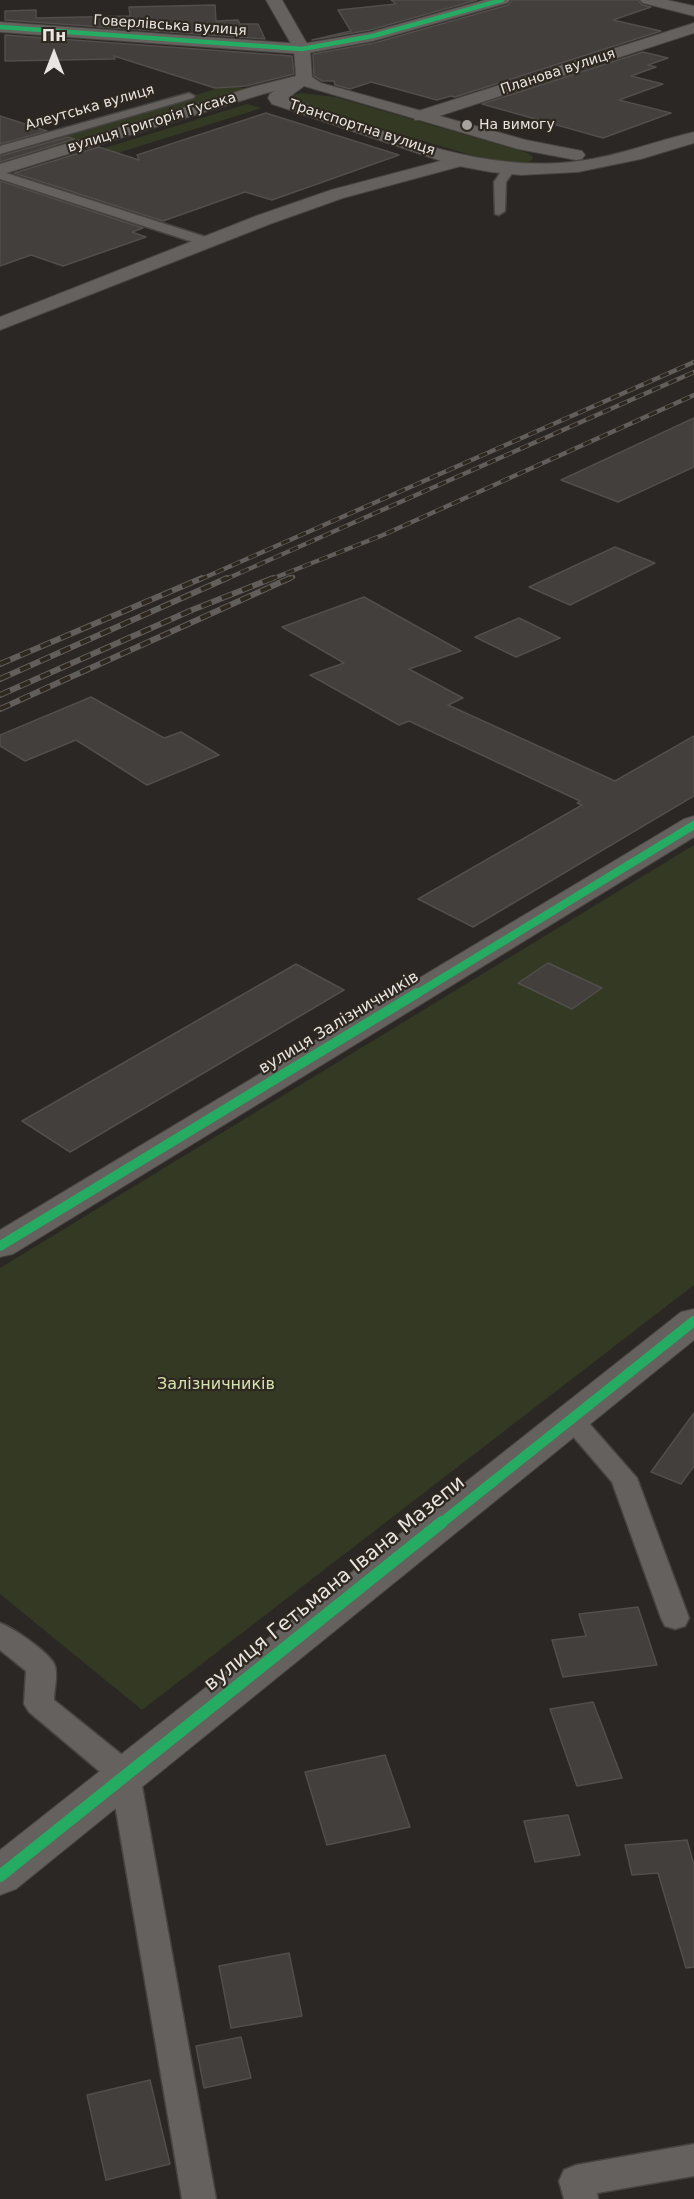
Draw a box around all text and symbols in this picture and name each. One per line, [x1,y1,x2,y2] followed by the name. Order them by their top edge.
[93,12,247,40] street label: Говерлівська вулиця
[24,24,84,84] north arrow
[42,26,66,45] text: Пн
[499,46,617,98] street label: Планова вулиця
[23,82,157,134] street label: Алеутська вулиця
[66,89,238,157] street label: вулиця Григорія Гусака
[287,96,437,160] street label: Транспортна вулиця
[479,117,555,133] place label: На вимогу
[460,118,474,132] marker: На вимогу
[256,968,422,1078] street label: вулиця Залізничників
[157,1375,275,1395] park label: Залізничників
[200,1471,470,1697] street label: вулиця Гетьмана Івана Мазепи

